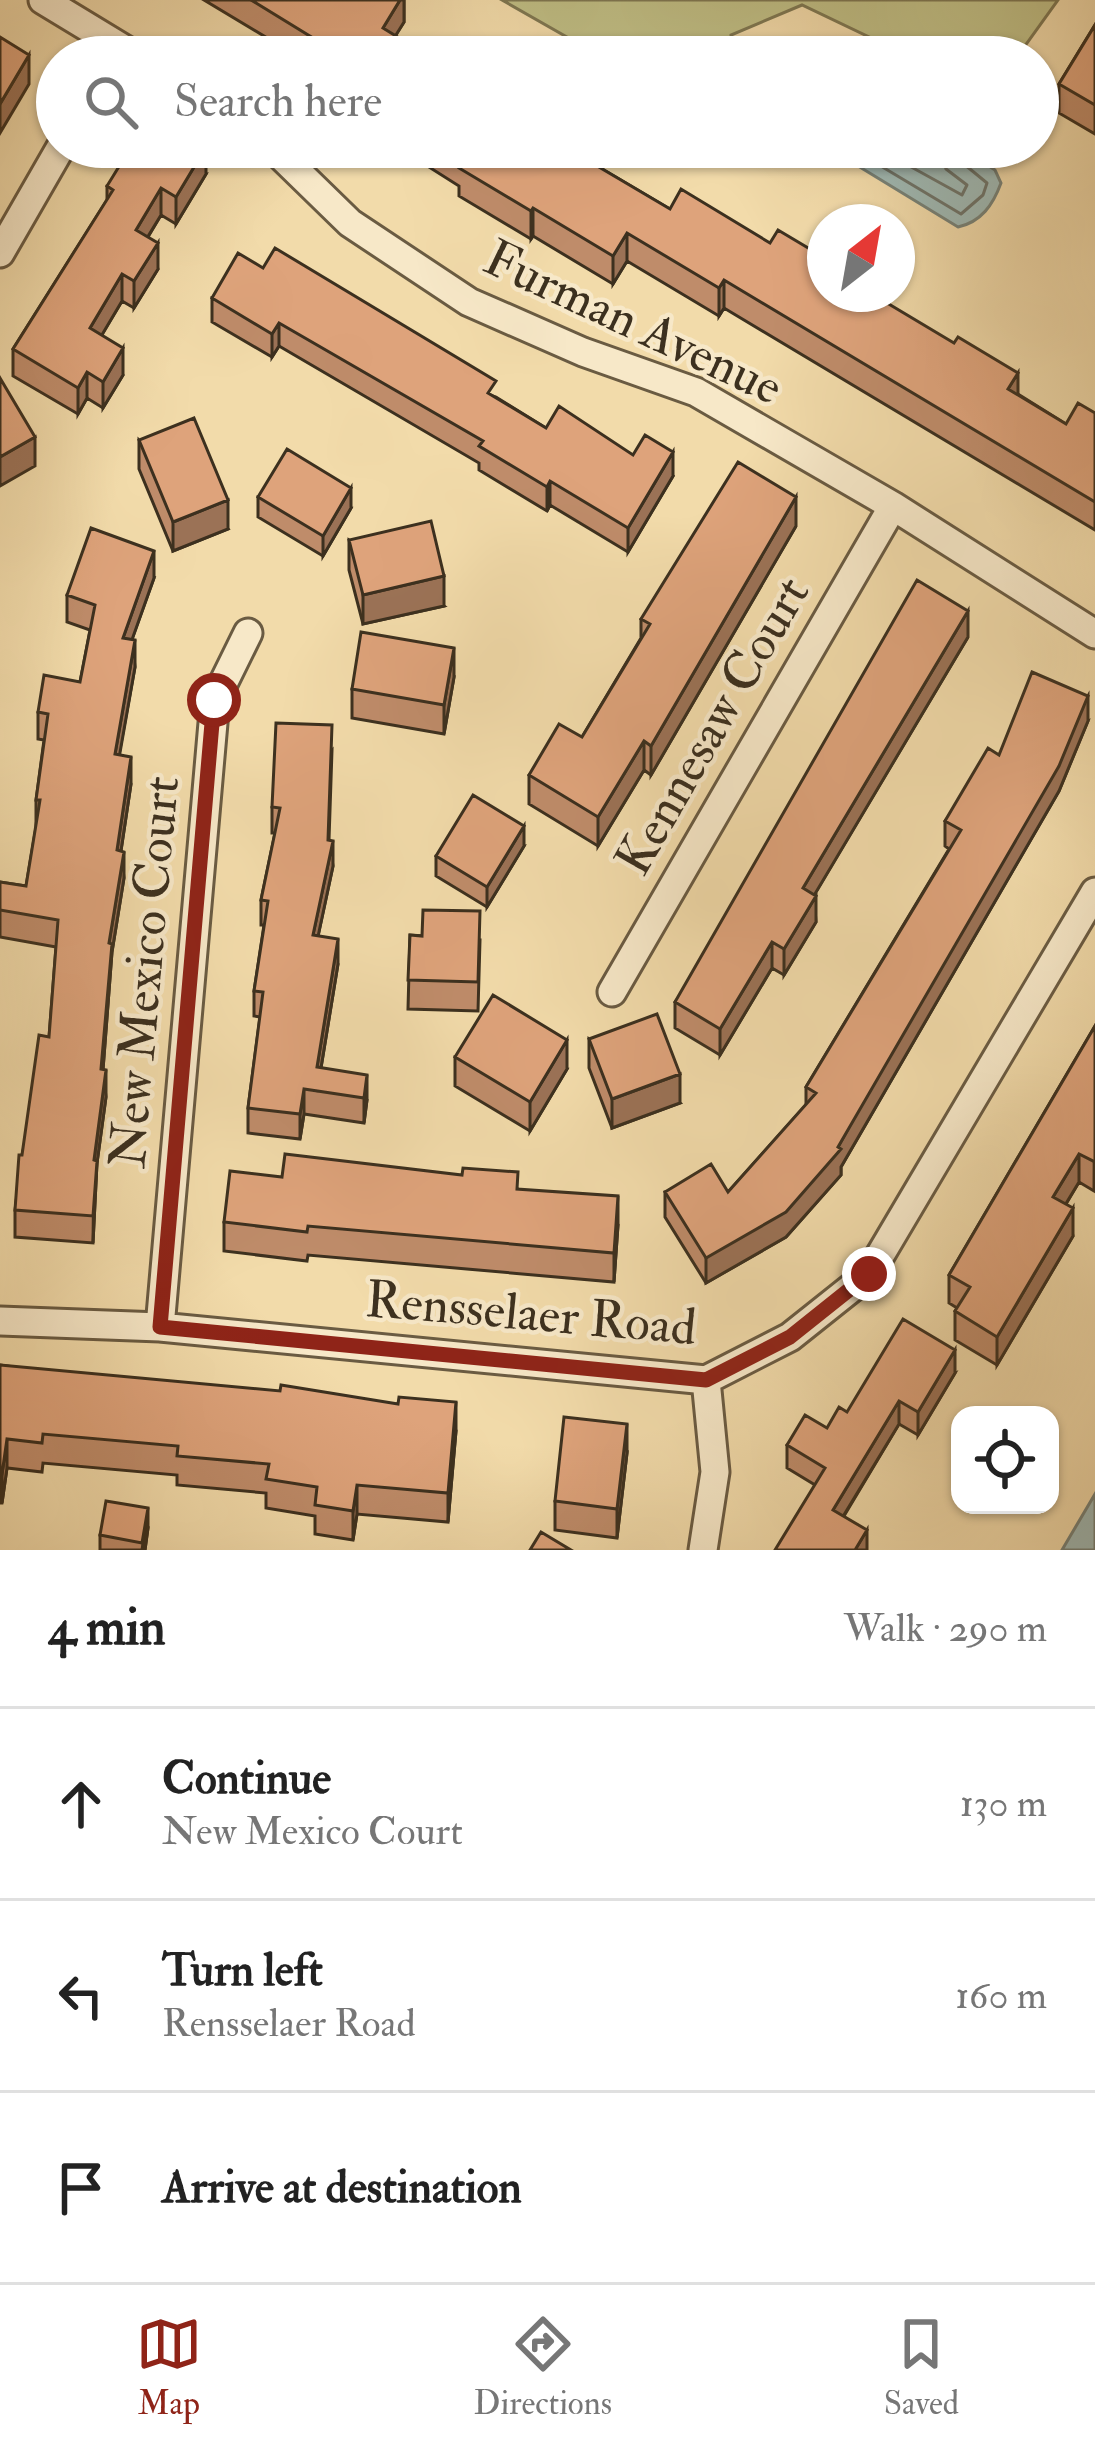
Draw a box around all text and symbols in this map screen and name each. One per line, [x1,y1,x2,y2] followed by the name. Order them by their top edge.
[36,36,1059,168] search box
[78,69,144,135] icon: search
[174,74,382,130] text: Search here
[807,204,915,312] north arrow
[474,226,792,420] street label: Furman Avenue
[601,565,824,887] street label: Kennesaw Court
[187,673,241,727] route start
[96,773,194,1171] street label: New Mexico Court
[842,1247,896,1301] route end
[363,1268,699,1360] street label: Rensselaer Road
[951,1406,1059,1514] map controls
[951,1406,1059,1514] button: locate
[48,1596,166,1660] text: 4 min
[844,1604,1047,1653] text: Walk · 290 m
[162,1751,331,1807] text: Continue
[48,1771,114,1837] icon: ahead
[960,1779,1047,1828] text: 130 m
[162,1807,463,1856] text: New Mexico Court
[162,1943,323,1999] text: Turn left
[48,1963,114,2029] icon: left
[955,1971,1047,2020] text: 160 m
[162,1999,416,2048] text: Rensselaer Road
[48,2155,114,2221] icon: arrive
[162,2160,522,2216] text: Arrive at destination
[136,2311,202,2424] tab: Map
[474,2311,612,2424] tab: Directions
[884,2311,959,2424] tab: Saved

